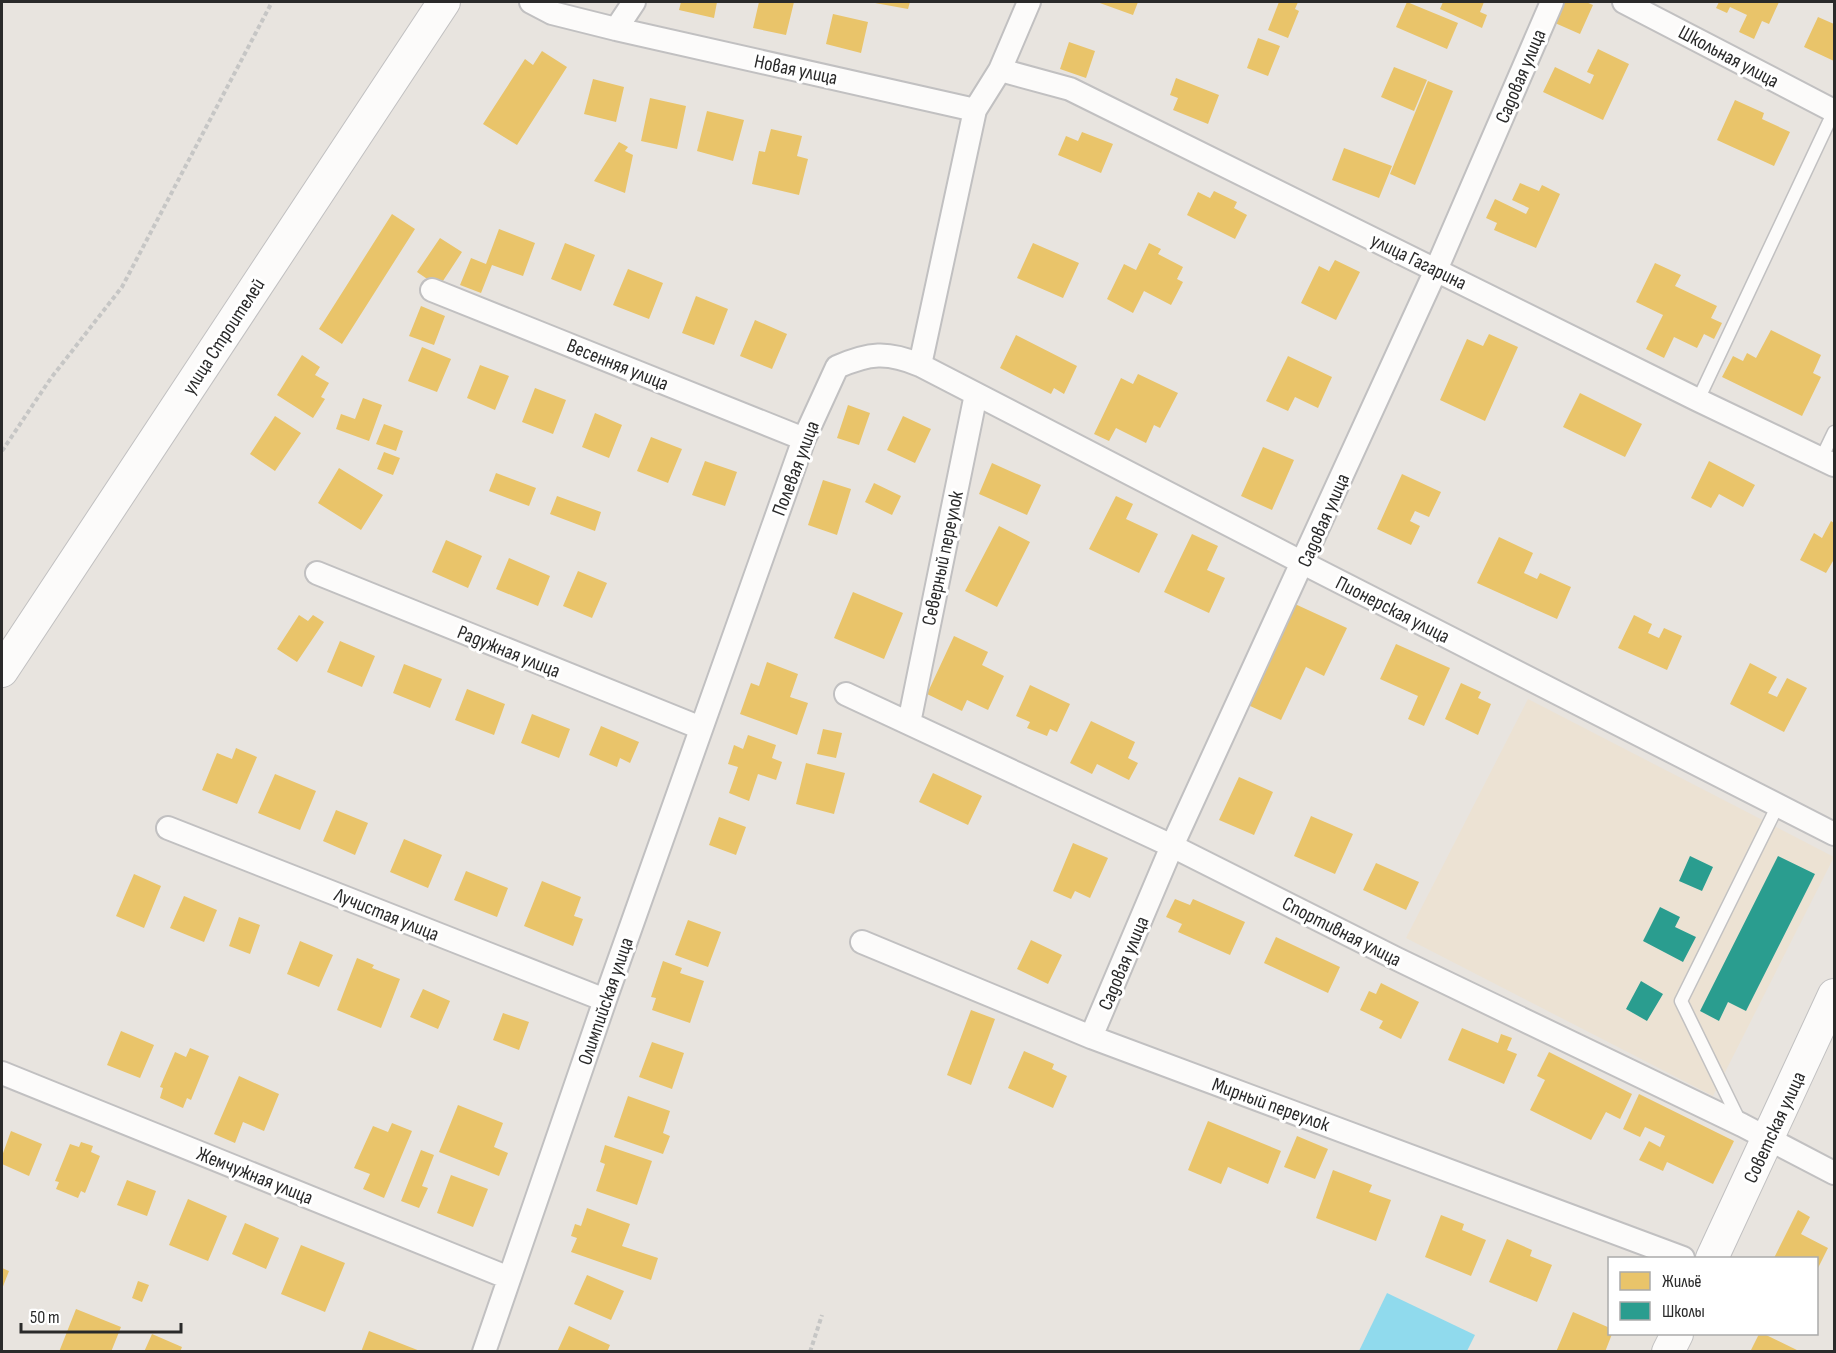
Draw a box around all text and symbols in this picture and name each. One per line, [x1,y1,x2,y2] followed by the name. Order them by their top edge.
[1674,20,1783,93] street label: Школьная улица
[1490,26,1551,127] street label: Садовая улица
[752,49,840,91] street label: Новая улица
[1367,228,1470,295] street label: улица Гагарина
[177,274,270,399] street label: улица Строителей
[563,334,672,396] street label: Весенняя улица
[767,418,825,519] street label: Полевая улица
[1293,470,1355,571] street label: Садовая улица
[917,488,969,628] street label: Северный переулок
[1332,571,1454,649] street label: Пионерская улица
[454,620,564,683] street label: Радужная улица
[330,883,442,947] street label: Лучистая улица
[1278,892,1405,972] street label: Спортивная улица
[1093,913,1154,1014] street label: Садовая улица
[573,934,639,1068] street label: Олимпийская улица
[1739,1068,1811,1187] street label: Советская улица
[1209,1073,1333,1137] street label: Мирный переулок
[193,1142,316,1210] street label: Жемчужная улица
[1608,1257,1818,1335] legend
[1662,1271,1702,1292] text: Жильё
[21,1296,182,1334] scale bar
[1662,1301,1705,1322] text: Школы
[30,1307,60,1328] text: 50 m

